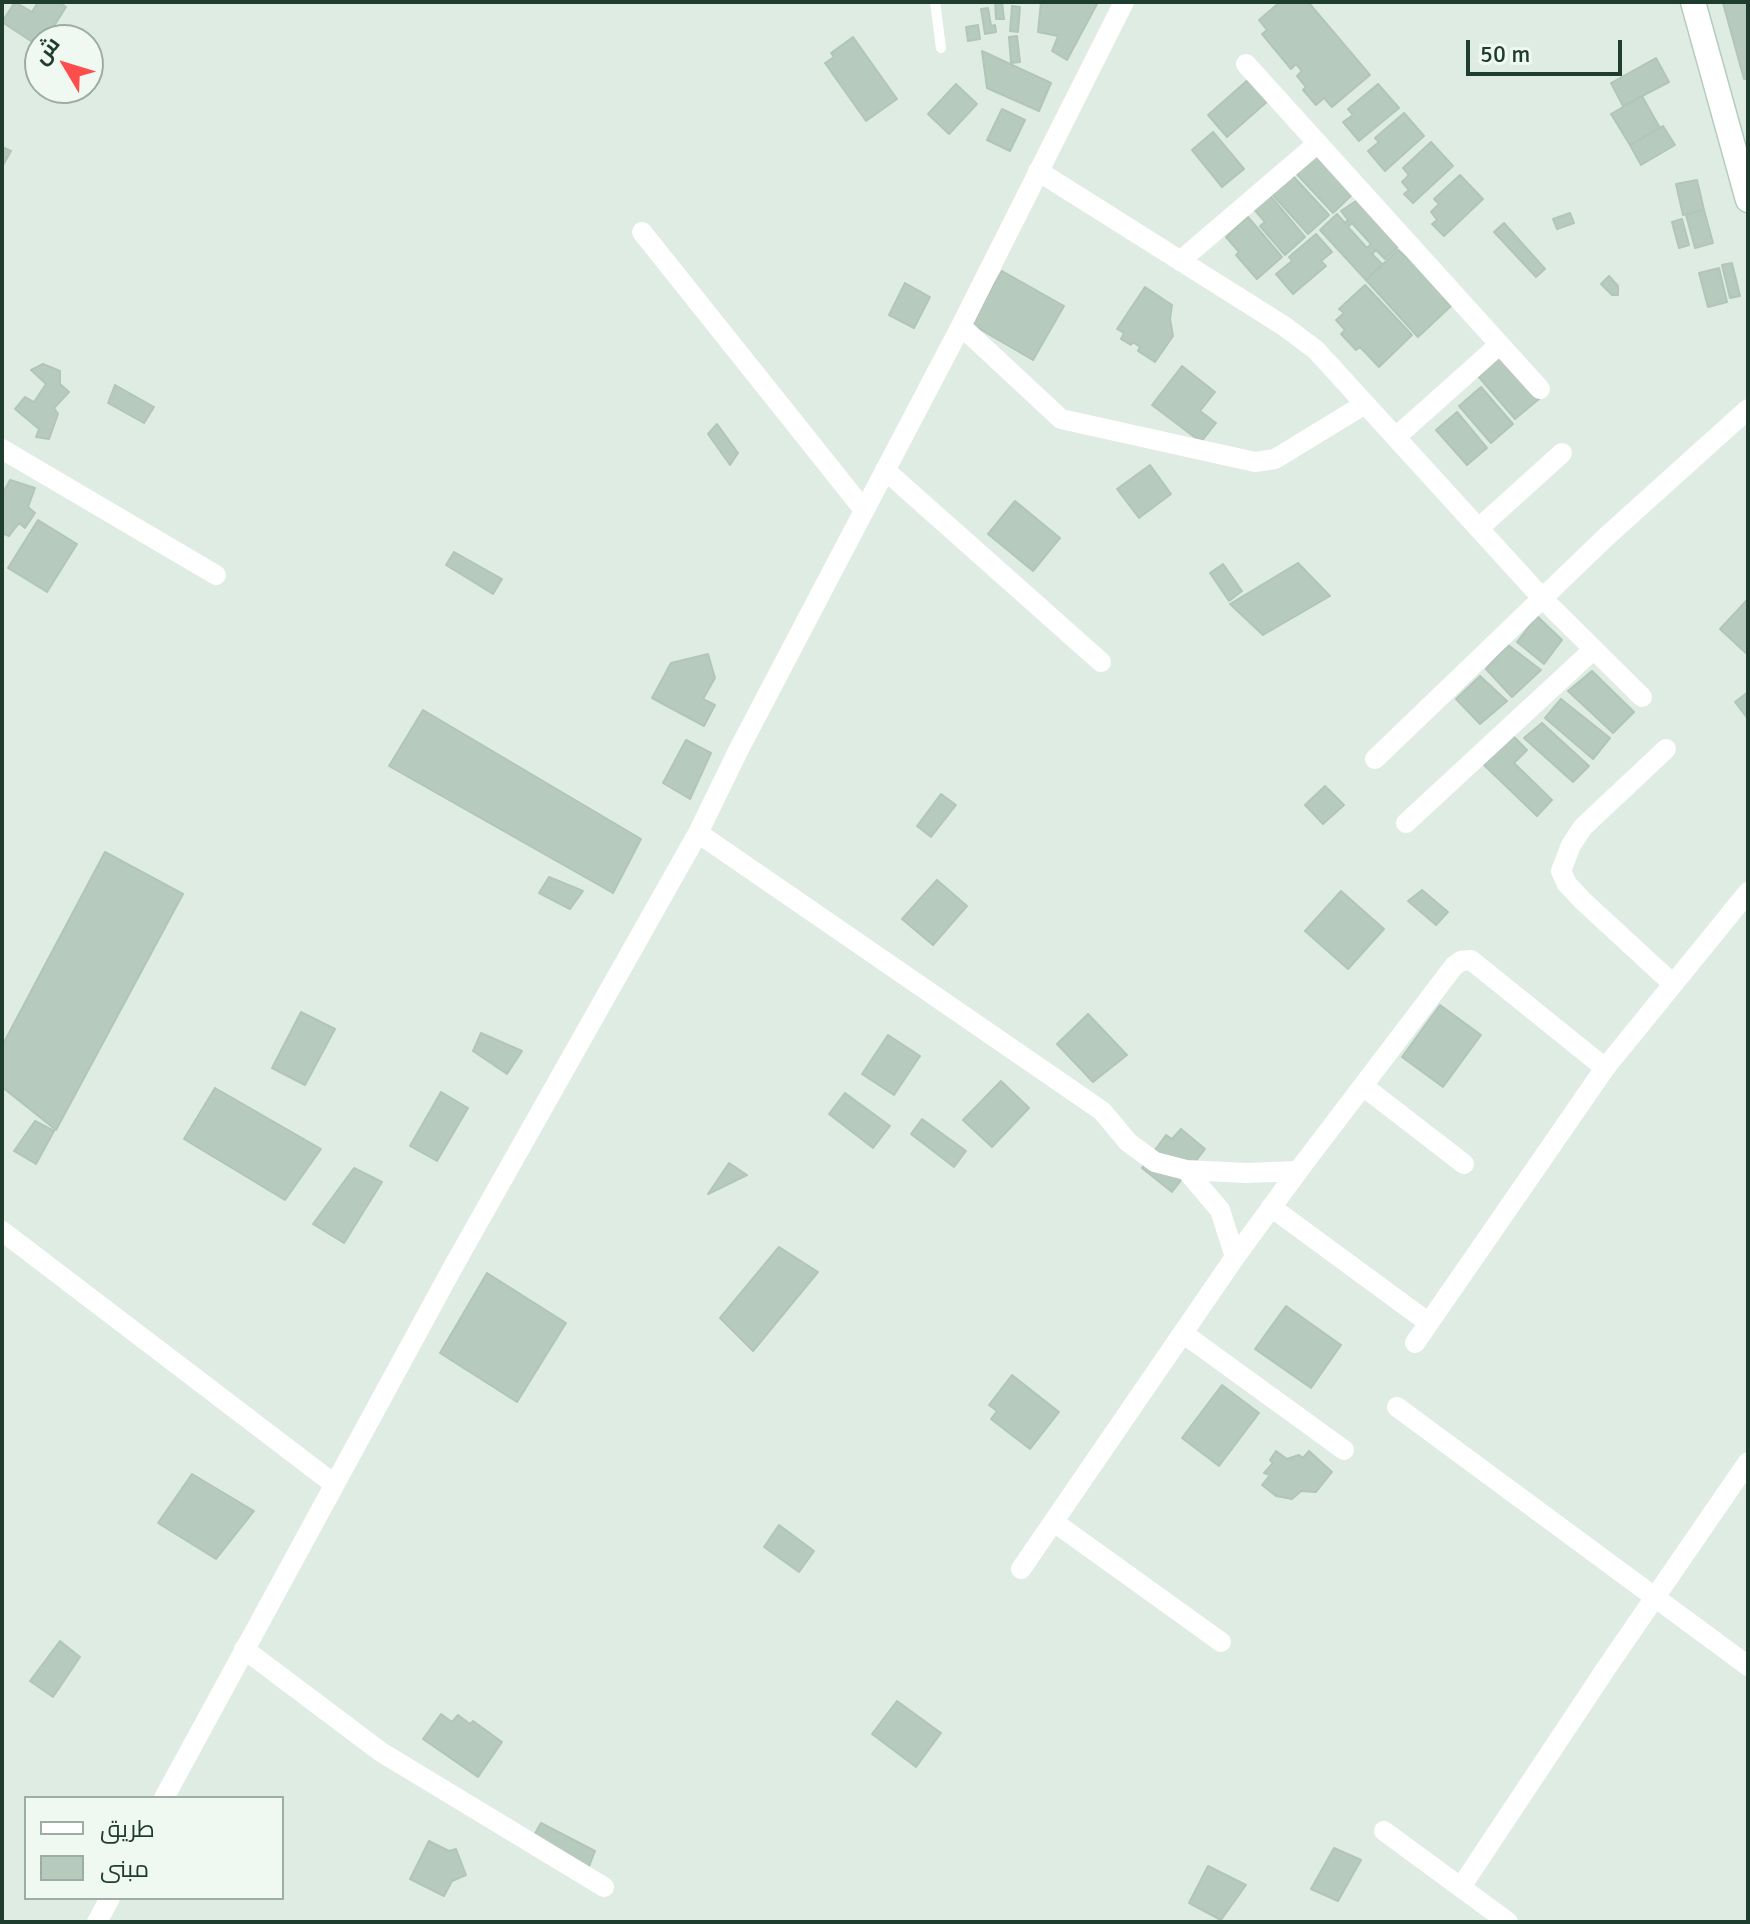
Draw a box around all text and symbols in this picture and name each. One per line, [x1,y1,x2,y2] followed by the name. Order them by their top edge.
[24,24,104,104] north arrow
[1470,24,1626,74] scale bar
[27,31,66,70] text: ش
[1480,39,1530,69] text: 50 m
[24,1796,284,1900] legend
[100,1814,155,1844] text: طريق
[100,1854,149,1884] text: مبنى

